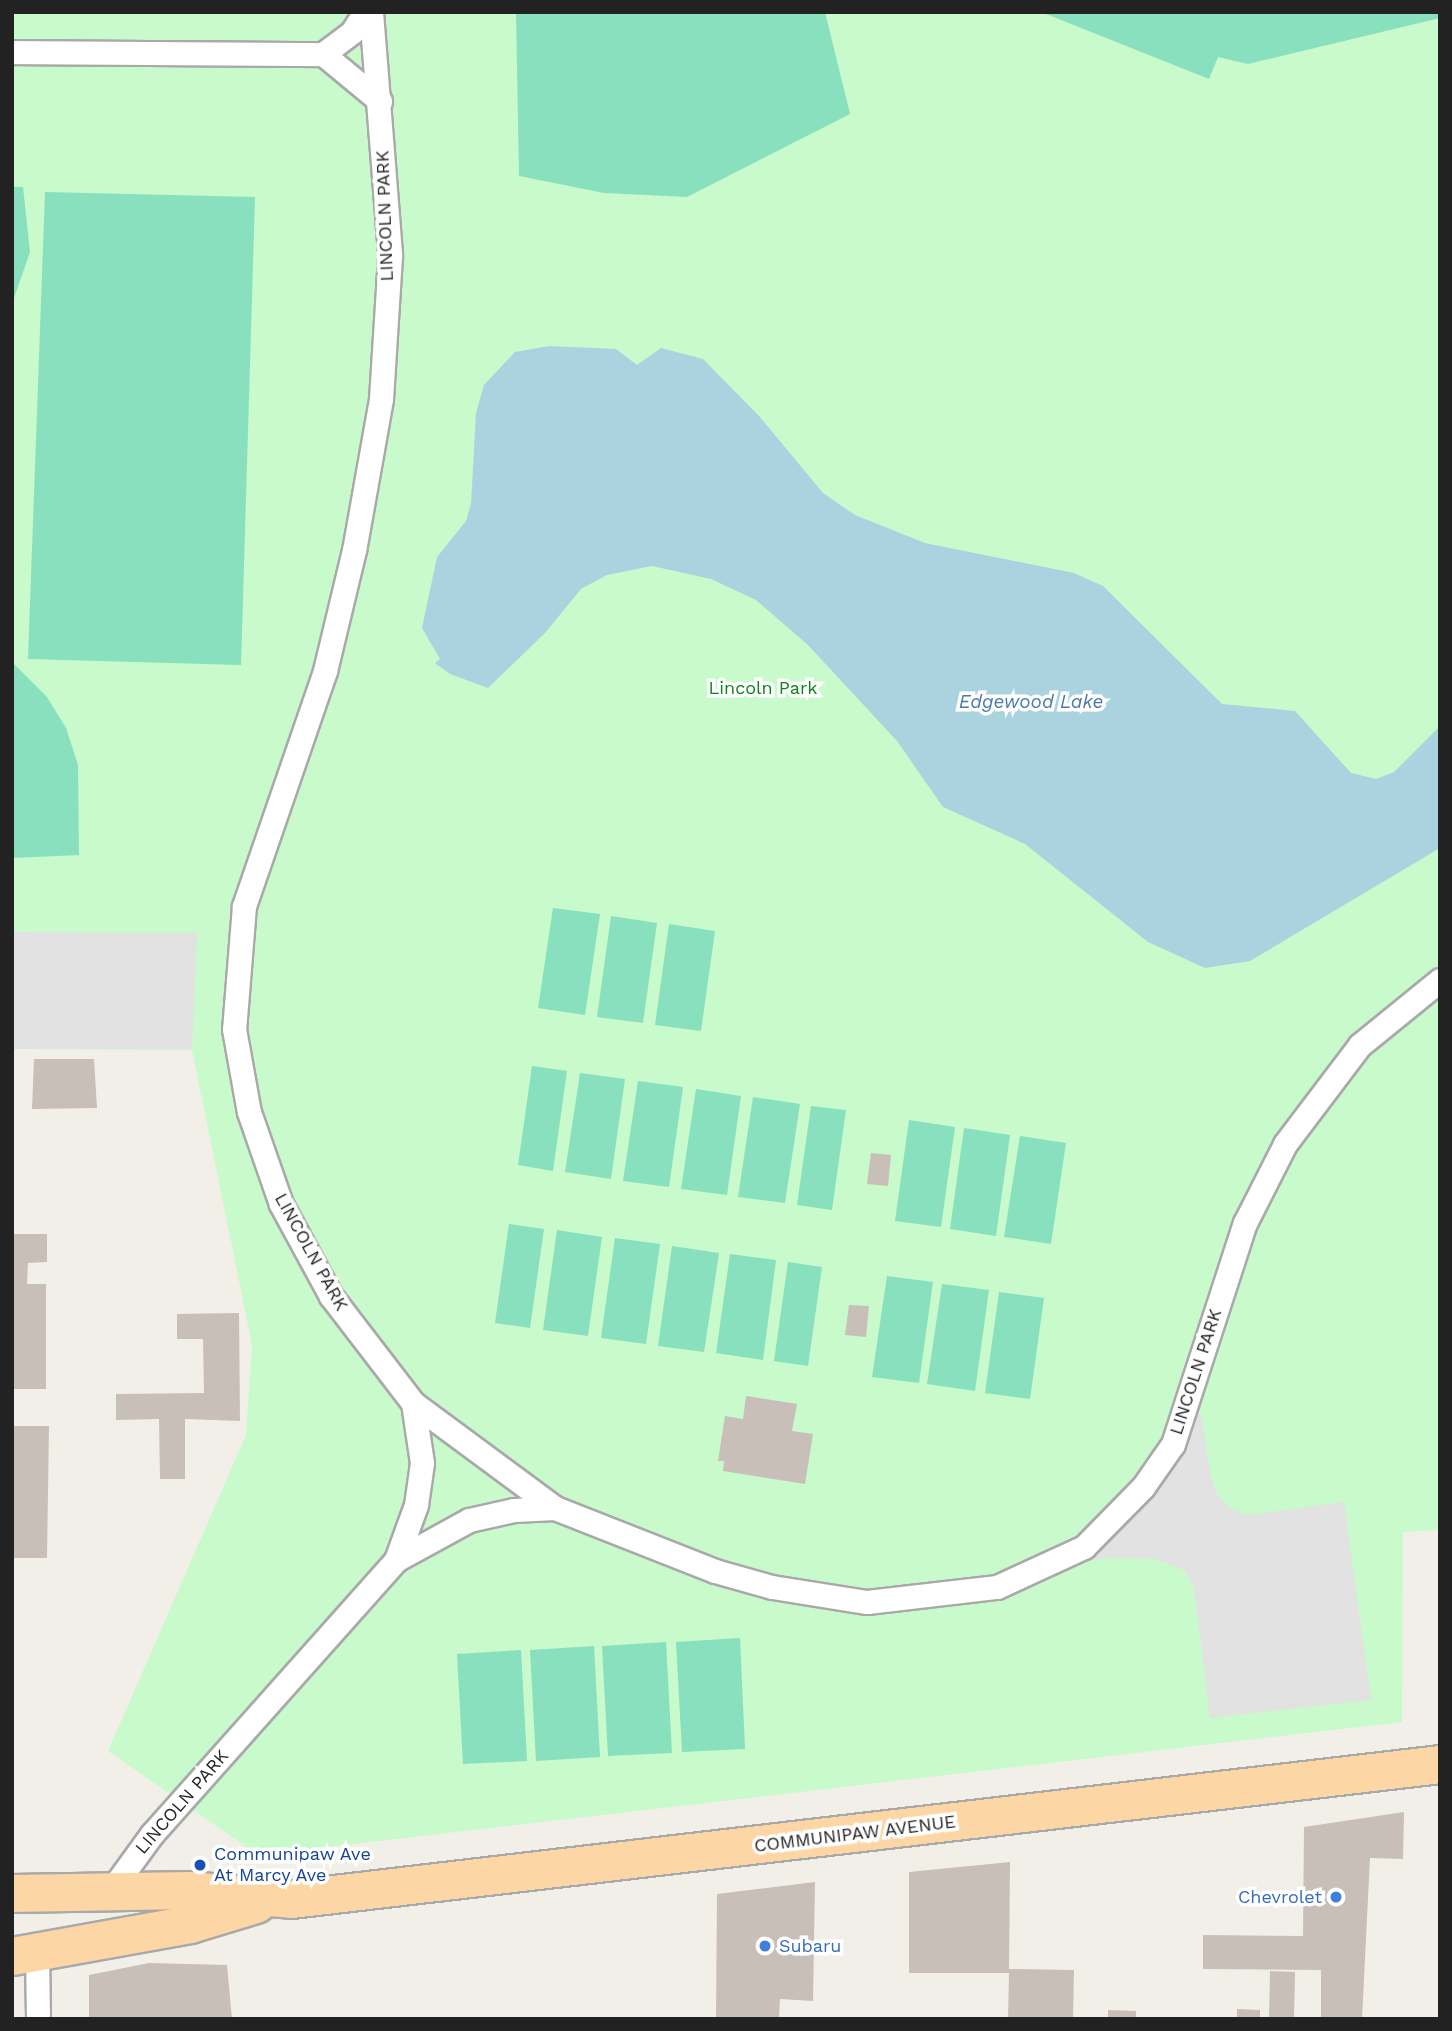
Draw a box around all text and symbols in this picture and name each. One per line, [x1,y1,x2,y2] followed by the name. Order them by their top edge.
[372,150,398,282] street label: LINCOLN PARK
[708,677,818,699] park label: Lincoln Park
[959,691,1103,713] water label: Edgewood Lake
[270,1189,352,1315] street label: LINCOLN PARK
[1165,1306,1227,1438] street label: LINCOLN PARK
[131,1745,233,1859] street label: LINCOLN PARK
[752,1811,958,1857] street label: COMMUNIPAW AVENUE
[214,1844,372,1886] place label: Communipaw Ave At Marcy Ave
[192,1857,208,1873] marker: Communipaw Ave At Marcy Ave
[1238,1886,1322,1908] place label: Chevrolet
[1328,1889,1344,1905] marker: Chevrolet
[779,1935,841,1957] place label: Subaru
[757,1938,773,1954] marker: Subaru

